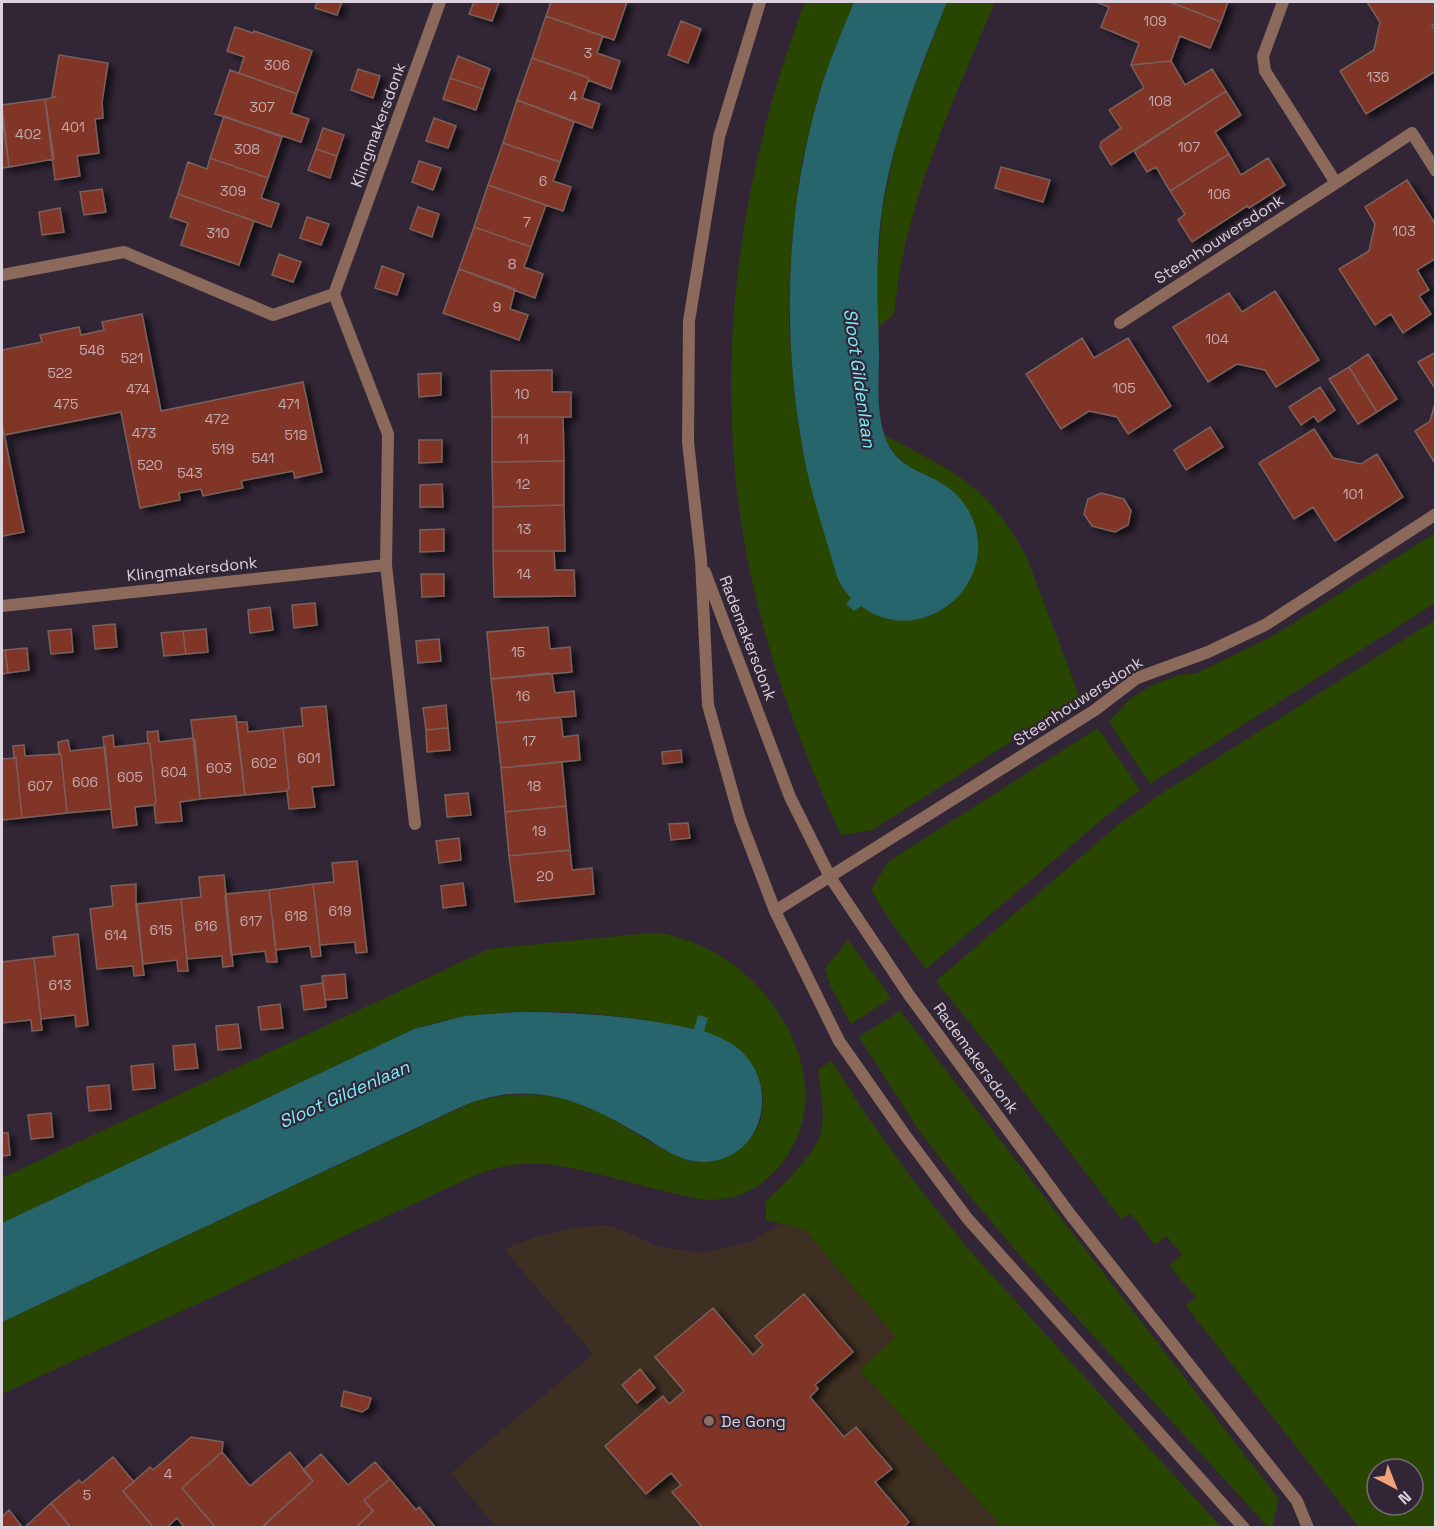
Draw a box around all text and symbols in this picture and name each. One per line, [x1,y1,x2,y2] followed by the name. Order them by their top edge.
[1143,12,1167,30] house number: 109
[584,44,592,62] house number: 3
[264,56,290,74] house number: 306
[346,59,410,190] street label: Klingmakersdonk
[1367,68,1389,86] house number: 136
[569,87,578,105] house number: 4
[1148,92,1172,110] house number: 108
[249,98,275,116] house number: 307
[61,118,85,136] house number: 401
[15,125,41,143] house number: 402
[1178,138,1200,156] house number: 107
[234,140,260,158] house number: 308
[539,172,547,190] house number: 6
[220,182,246,200] house number: 309
[1207,185,1231,203] house number: 106
[1150,189,1288,289] street label: Steenhouwersdonk
[523,213,531,231] house number: 7
[1392,222,1416,240] house number: 103
[206,224,230,242] house number: 310
[508,255,517,273] house number: 8
[493,298,501,316] house number: 9
[839,307,881,450] water label: Sloot Gildenlaan
[1205,330,1229,348] house number: 104
[79,341,105,359] house number: 546
[121,349,143,367] house number: 521
[47,364,73,382] house number: 522
[1112,379,1136,397] house number: 105
[126,380,150,398] house number: 474
[515,385,529,403] house number: 10
[54,395,78,413] house number: 475
[278,395,300,413] house number: 471
[205,410,229,428] house number: 472
[132,424,156,442] house number: 473
[285,426,308,444] house number: 518
[517,430,529,448] house number: 11
[212,440,234,458] house number: 519
[252,449,274,467] house number: 541
[137,456,163,474] house number: 520
[177,464,203,482] house number: 543
[516,475,530,493] house number: 12
[1343,485,1363,503] house number: 101
[517,520,531,538] house number: 13
[126,552,259,586] street label: Klingmakersdonk
[517,565,532,583] house number: 14
[714,572,782,704] street label: Rademakersdonk
[511,643,525,661] house number: 15
[1009,651,1147,751] street label: Steenhouwersdonk
[516,687,530,705] house number: 16
[522,732,536,750] house number: 17
[297,749,321,767] house number: 601
[251,754,277,772] house number: 602
[206,759,232,777] house number: 603
[161,763,187,781] house number: 604
[117,768,143,786] house number: 605
[72,773,98,791] house number: 606
[27,777,53,795] house number: 607
[527,777,542,795] house number: 18
[532,822,546,840] house number: 19
[536,867,554,885] house number: 20
[329,902,351,920] house number: 619
[284,907,308,925] house number: 618
[240,912,262,930] house number: 617
[195,917,217,935] house number: 616
[150,921,172,939] house number: 615
[104,926,128,944] house number: 614
[49,976,71,994] house number: 613
[929,998,1024,1118] street label: Rademakersdonk
[275,1055,414,1133] water label: Sloot Gildenlaan
[721,1411,786,1432] place label: De Gong
[702,1414,716,1428] marker: De Gong
[1365,1457,1425,1517] north arrow
[164,1465,173,1483] house number: 4
[83,1486,91,1504] house number: 5
[1394,1486,1416,1509] text: N

